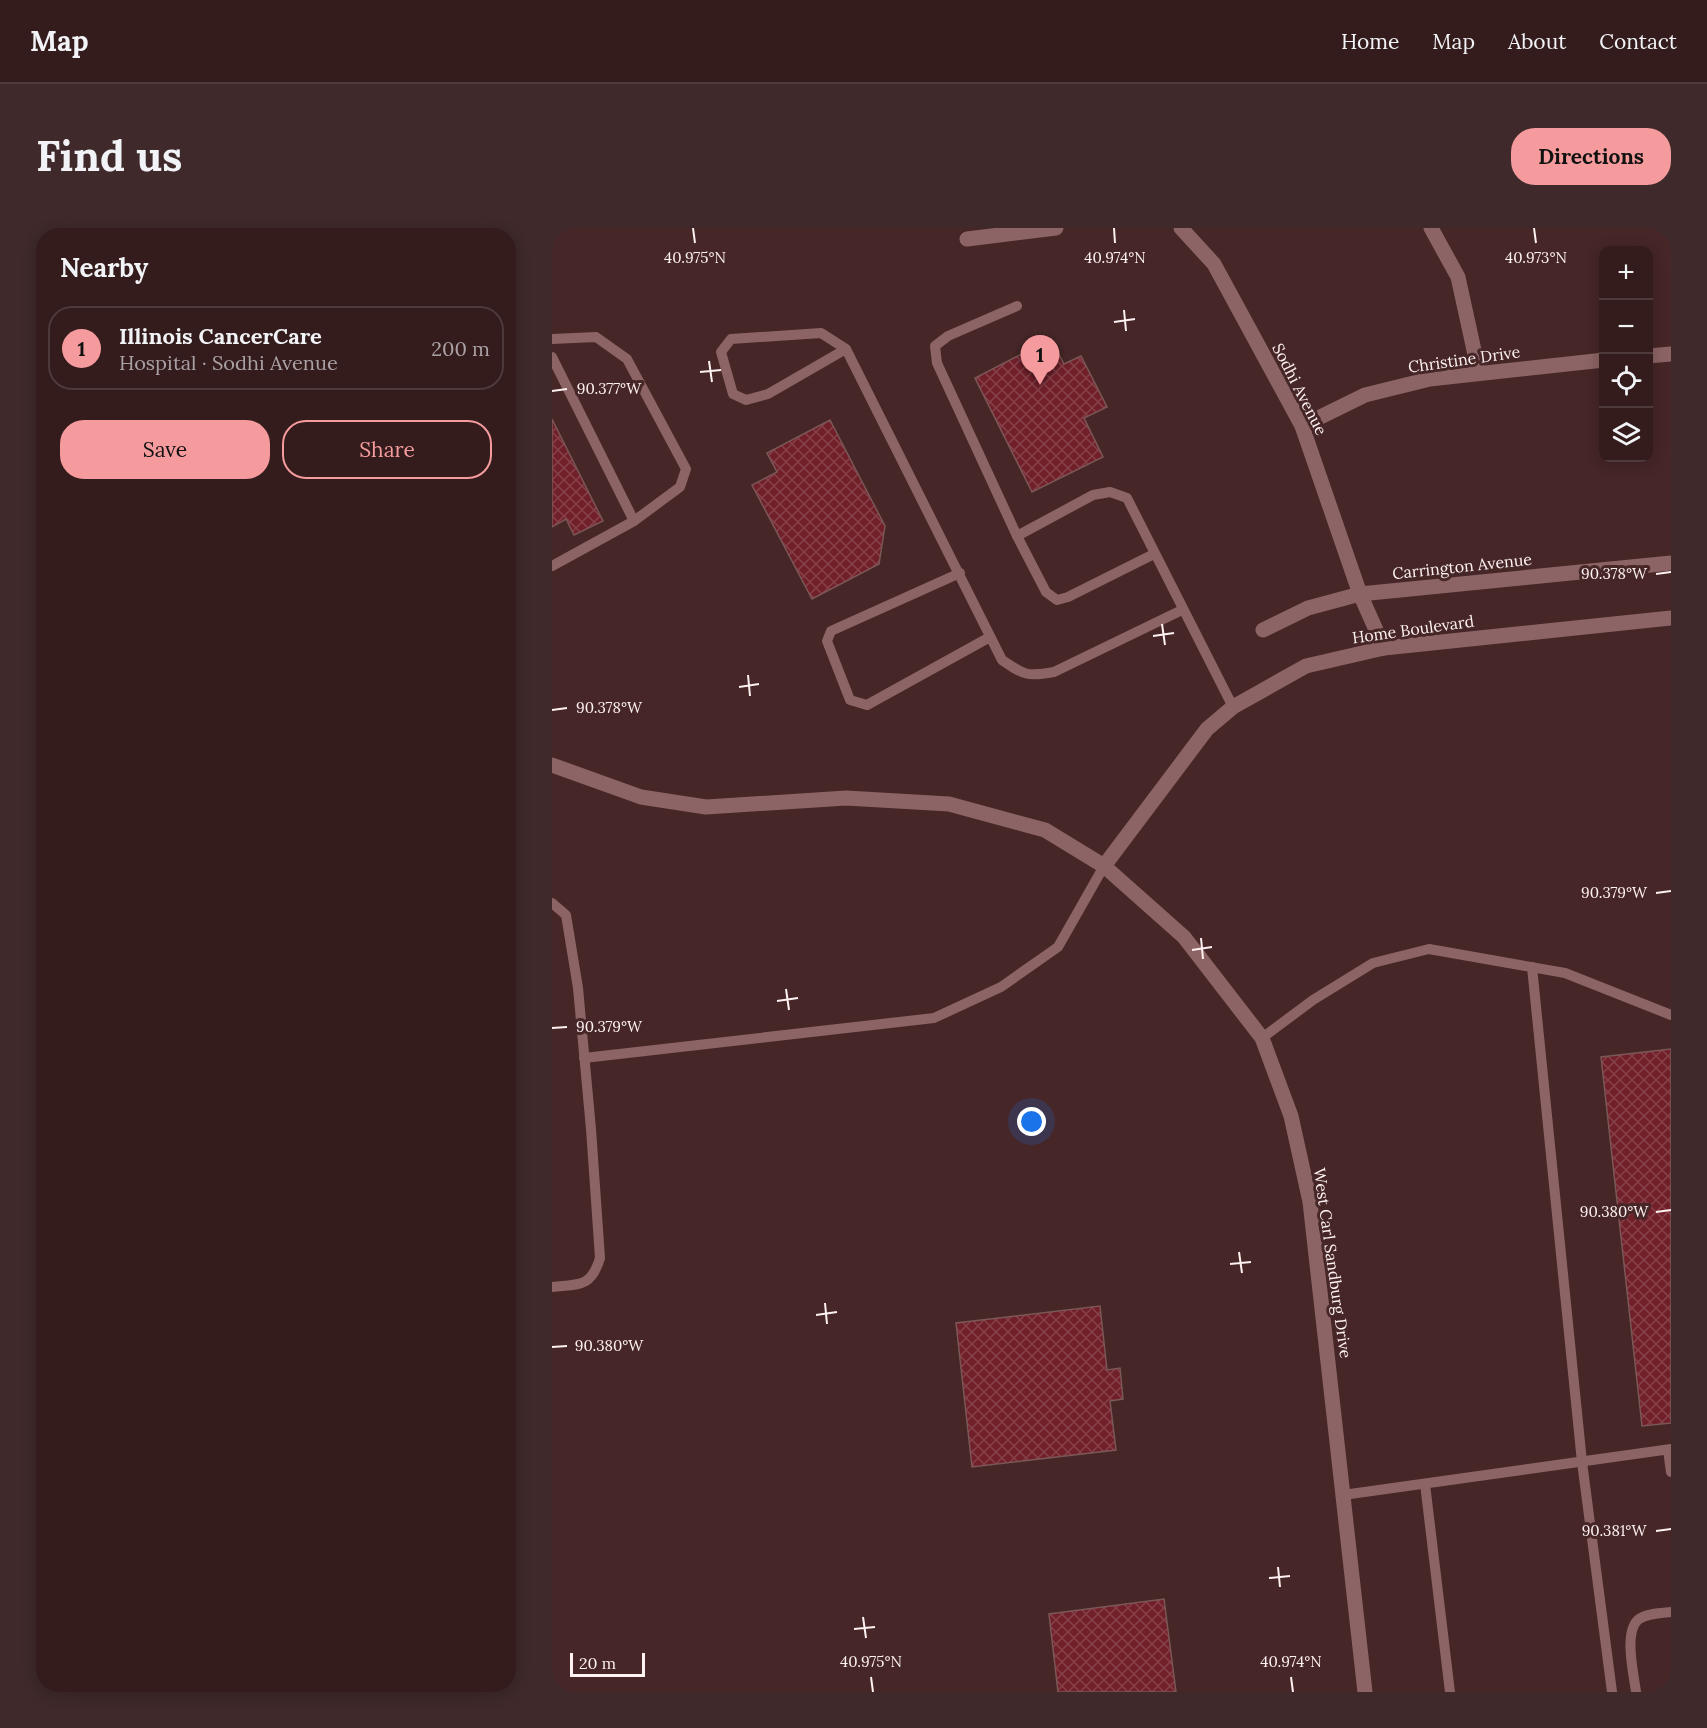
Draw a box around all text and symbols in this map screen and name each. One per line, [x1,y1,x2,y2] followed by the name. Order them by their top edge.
[30,23,89,59] text: Map
[1341,28,1399,55] text: Home
[1432,28,1475,55] text: Map
[1508,28,1566,55] text: About
[1599,28,1677,55] text: Contact
[1511,128,1671,185] button: Directions
[36,129,182,183] text: Find us
[1599,246,1653,462] map controls
[1599,246,1653,300] button: +
[664,248,726,267] text: 40.975°N
[1084,248,1146,267] text: 40.974°N
[1505,248,1567,267] text: 40.973°N
[60,251,148,284] text: Nearby
[1599,300,1653,354] button: −
[119,322,322,350] text: Illinois CancerCare
[77,336,86,361] text: 1
[431,336,490,361] text: 200 m
[1020,336,1060,385] pin: 1
[1268,340,1332,439] street label: Sodhi Avenue
[1407,341,1522,377] street label: Christine Drive
[119,350,338,375] text: Hospital · Sodhi Avenue
[1599,354,1653,408] button: locate
[577,379,642,398] text: 90.377°W
[1599,408,1653,462] button: layers
[60,420,270,479] button: Save
[282,420,492,479] button: Share
[1391,549,1533,583] street label: Carrington Avenue
[1581,564,1648,583] text: 90.378°W
[1351,610,1476,647] street label: Home Boulevard
[576,698,643,717] text: 90.378°W
[1581,883,1648,902] text: 90.379°W
[576,1017,643,1036] text: 90.379°W
[1017,1107,1046,1136] your location
[1310,1167,1356,1360] street label: West Carl Sandburg Drive
[1580,1202,1649,1221] text: 90.380°W
[575,1336,644,1355] text: 90.380°W
[1582,1521,1647,1540] text: 90.381°W
[570,1650,645,1678] scale bar
[840,1652,902,1671] text: 40.975°N
[1260,1652,1322,1671] text: 40.974°N
[579,1653,616,1673] text: 20 m

